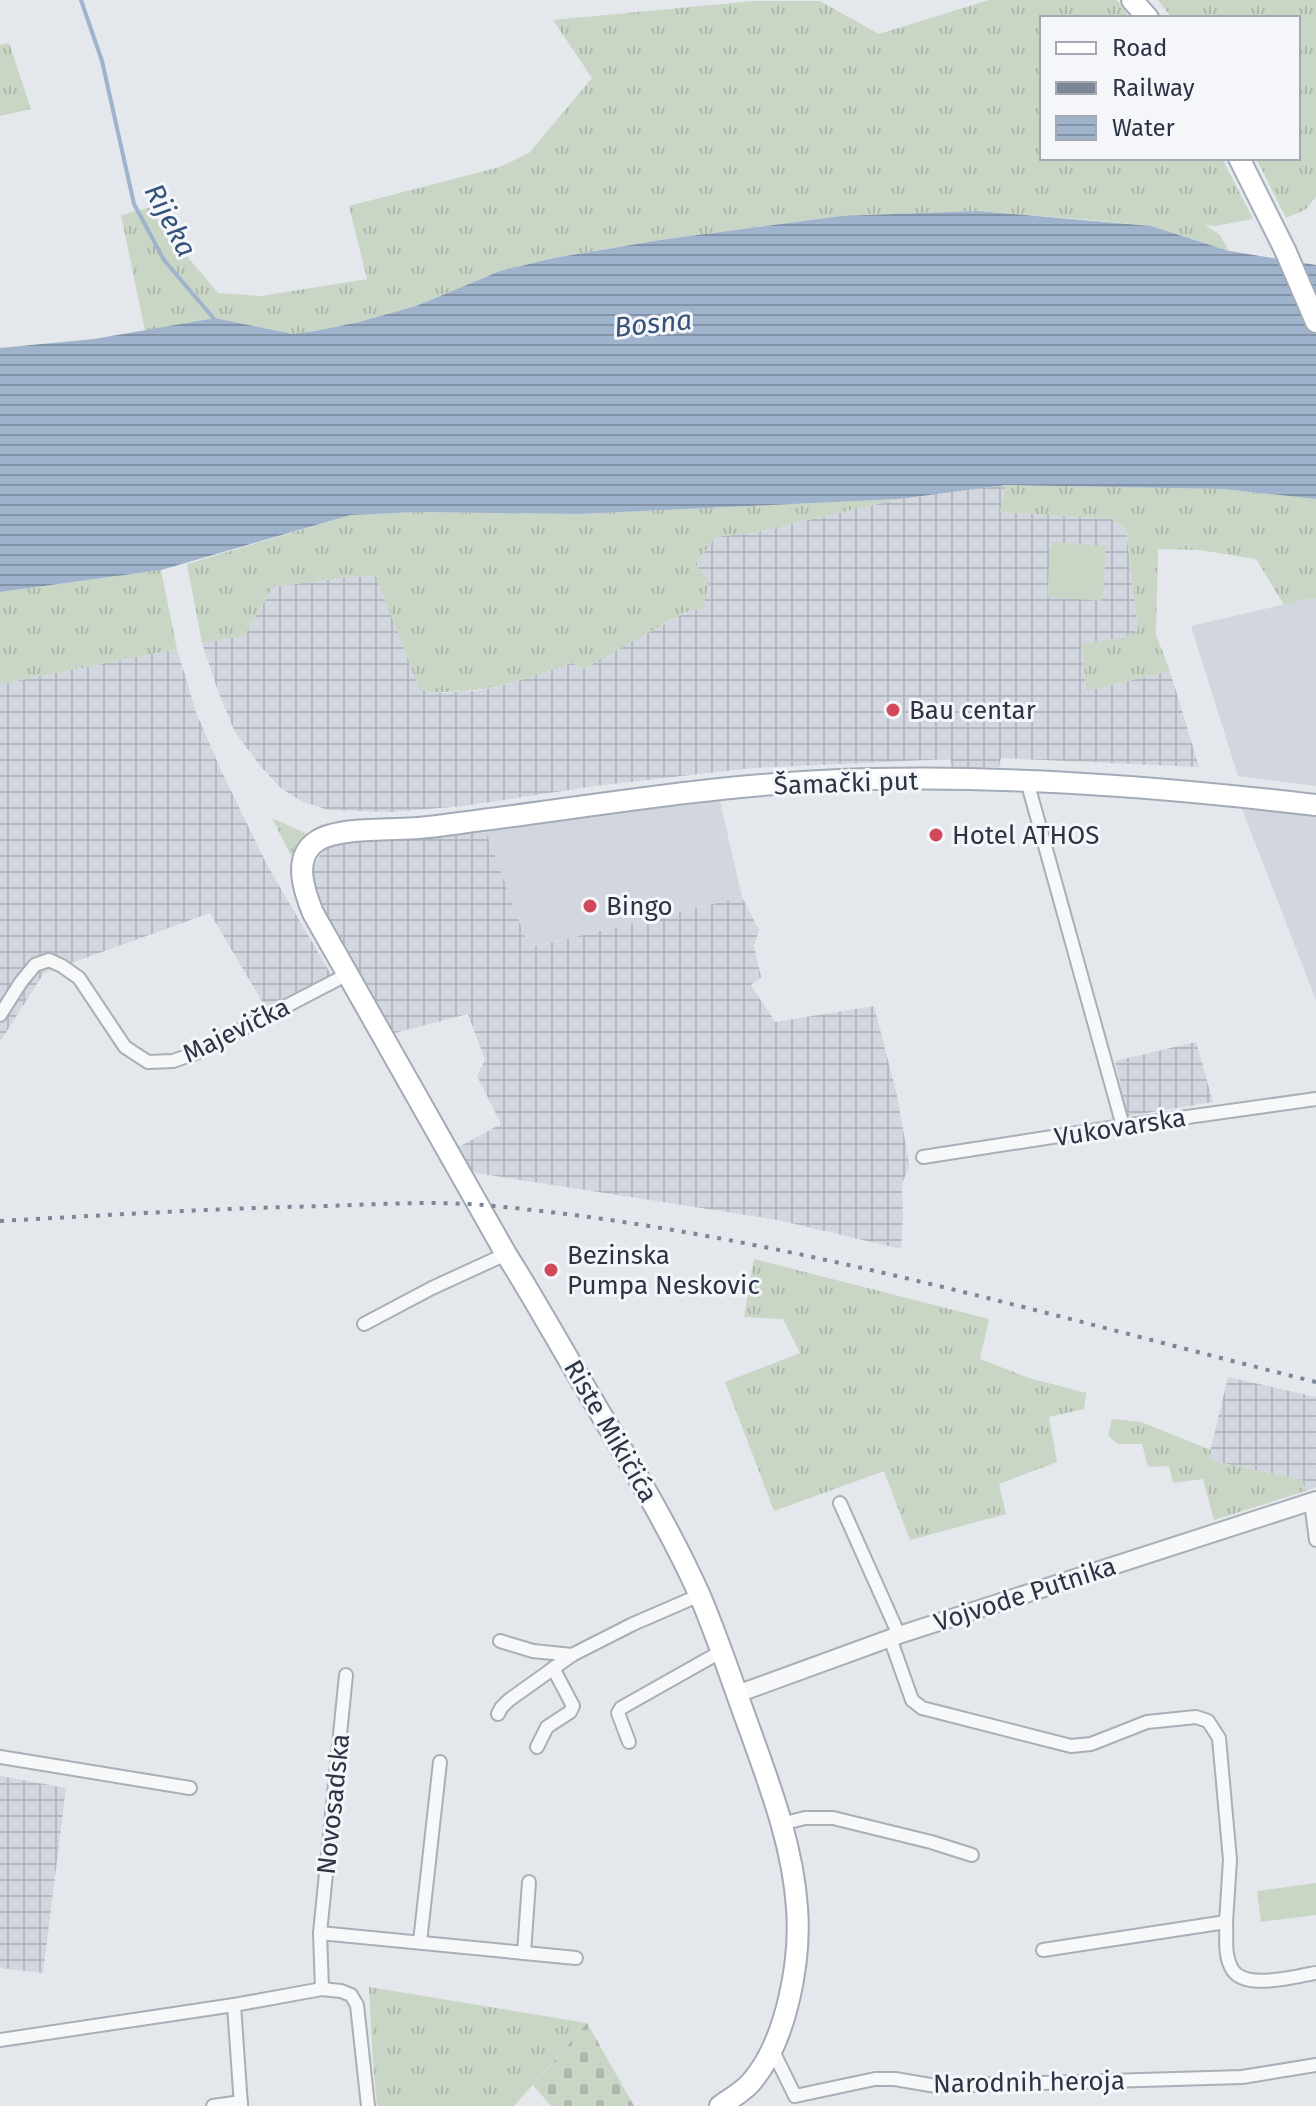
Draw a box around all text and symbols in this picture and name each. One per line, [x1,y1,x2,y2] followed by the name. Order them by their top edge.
[1040,16,1300,160] legend
[1112,34,1167,62] text: Road
[1112,74,1195,102] text: Railway
[1112,114,1176,142] text: Water
[138,178,203,262] water label: Rijeka
[612,303,694,344] water label: Bosna
[909,695,1036,726] place label: Bau centar
[884,701,902,719] marker: Bau centar
[773,764,919,802] street label: Šamački put
[952,820,1099,851] place label: Hotel ATHOS
[927,826,945,844] marker: Hotel ATHOS
[606,891,673,922] place label: Bingo
[581,897,599,915] marker: Bingo
[178,991,295,1070] street label: Majevička
[1052,1102,1188,1153] street label: Vukovarska
[567,1240,760,1301] place label: Bezinska Pumpa Neskovic
[542,1261,560,1279] marker: Bezinska Pumpa Neskovic
[557,1354,664,1508] street label: Riste Mikičića
[930,1550,1120,1638] street label: Vojvode Putnika
[311,1732,356,1876] street label: Novosadska
[933,2065,1125,2100] street label: Narodnih heroja

